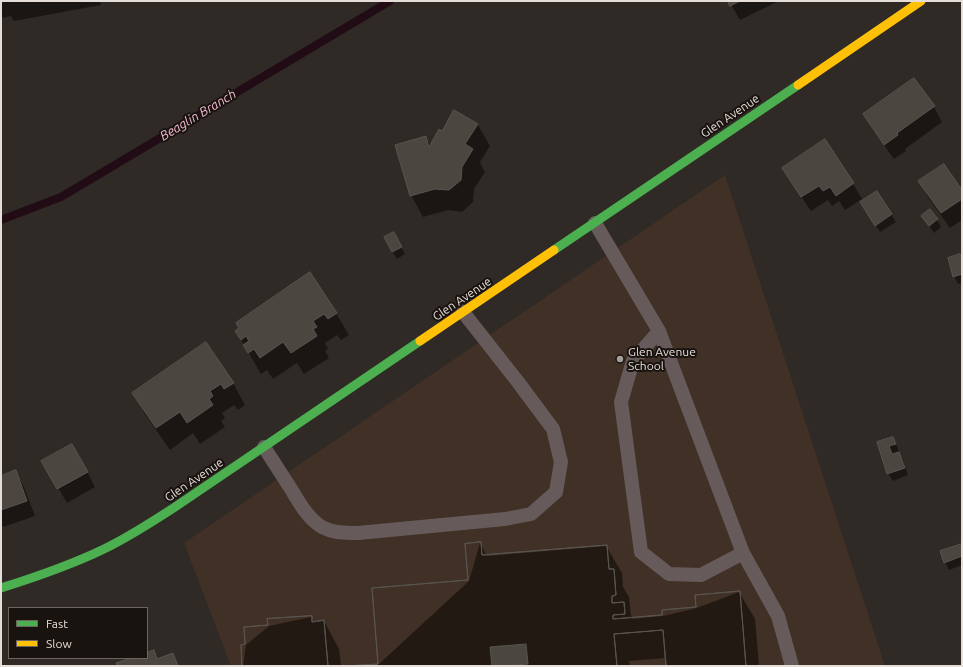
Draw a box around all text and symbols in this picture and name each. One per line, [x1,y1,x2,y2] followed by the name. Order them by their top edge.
[157,86,239,144] water label: Beaglin Branch
[698,91,762,141] street label: Glen Avenue
[430,274,494,324] street label: Glen Avenue
[628,345,696,373] place label: Glen Avenue School
[615,354,625,364] marker: Glen Avenue School
[162,455,226,505] street label: Glen Avenue
[8,607,148,659] legend
[46,617,68,630] text: Fast
[46,637,72,650] text: Slow

